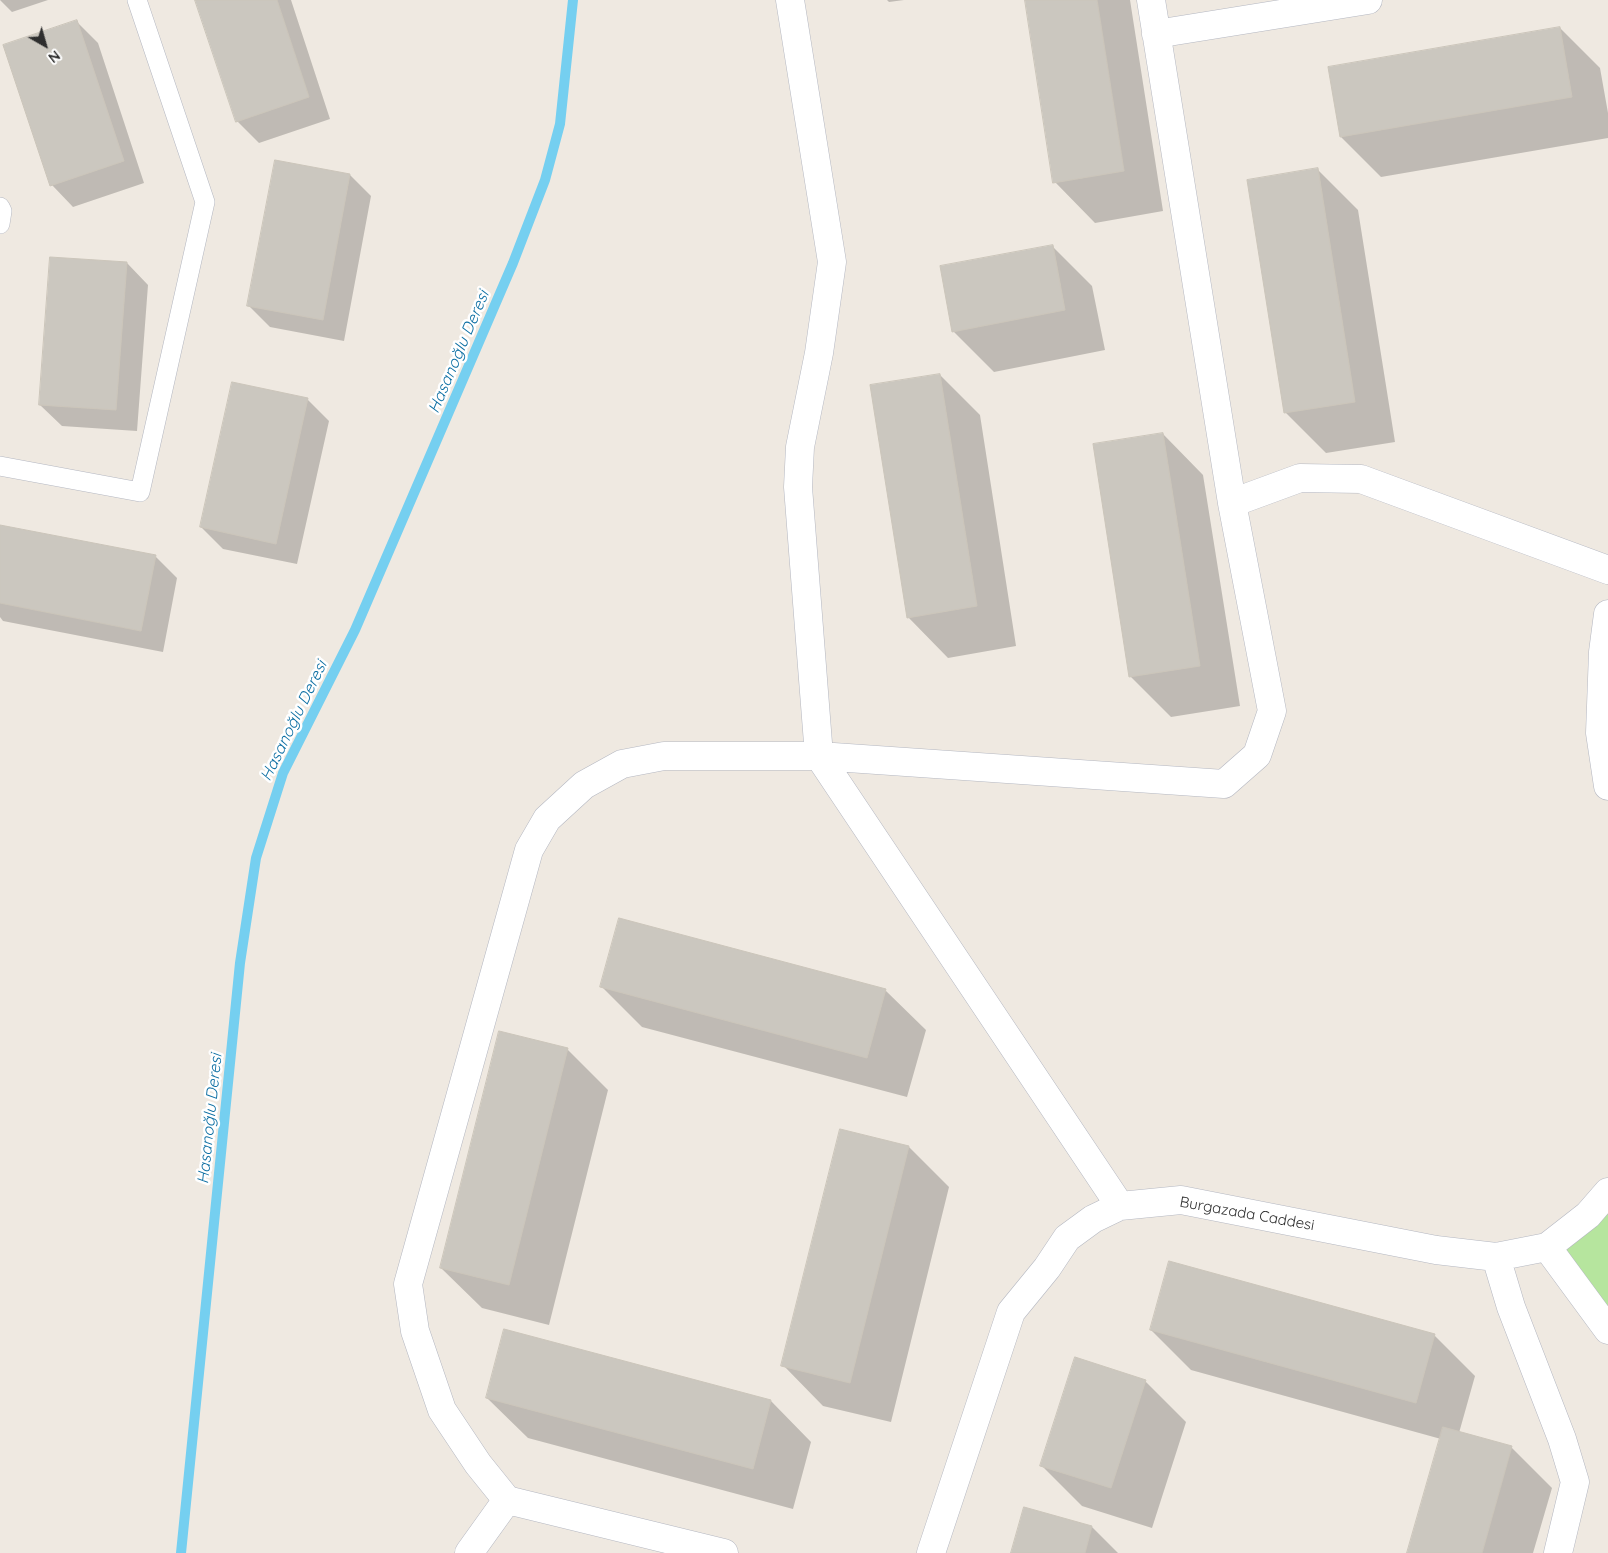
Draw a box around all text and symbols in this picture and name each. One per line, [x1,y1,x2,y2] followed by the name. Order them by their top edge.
[20,20,70,70] north arrow
[45,47,64,67] text: N
[425,288,493,416] water label: Hasanoğlu Deresi
[257,658,331,784] water label: Hasanoğlu Deresi
[194,1053,226,1185] water label: Hasanoğlu Deresi
[1178,1193,1316,1235] street label: Burgazada Caddesi

